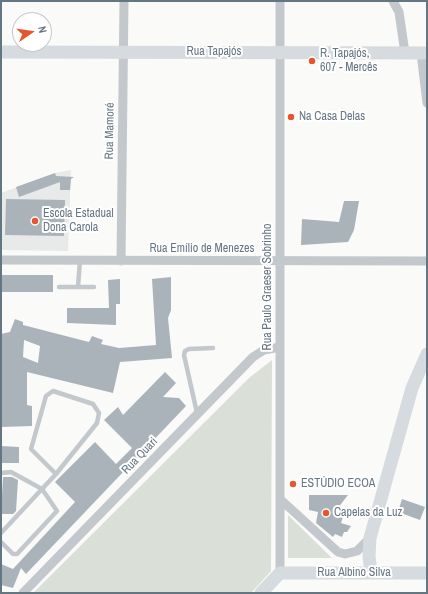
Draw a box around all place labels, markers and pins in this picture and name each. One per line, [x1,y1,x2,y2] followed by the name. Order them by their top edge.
[320,47,377,75] place label: R. Tapajós, 607 - Mercês
[307,56,317,66] marker: R. Tapajós, 607 - Mercês
[299,110,365,124] place label: Na Casa Delas
[286,112,296,122] marker: Na Casa Delas
[43,207,114,235] place label: Escola Estadual Dona Carola
[30,216,40,226] marker: Escola Estadual Dona Carola
[301,477,375,491] place label: ESTÚDIO ECOA
[288,479,298,489] marker: ESTÚDIO ECOA
[334,506,402,520] place label: Capelas da Luz
[321,508,331,518] marker: Capelas da Luz

